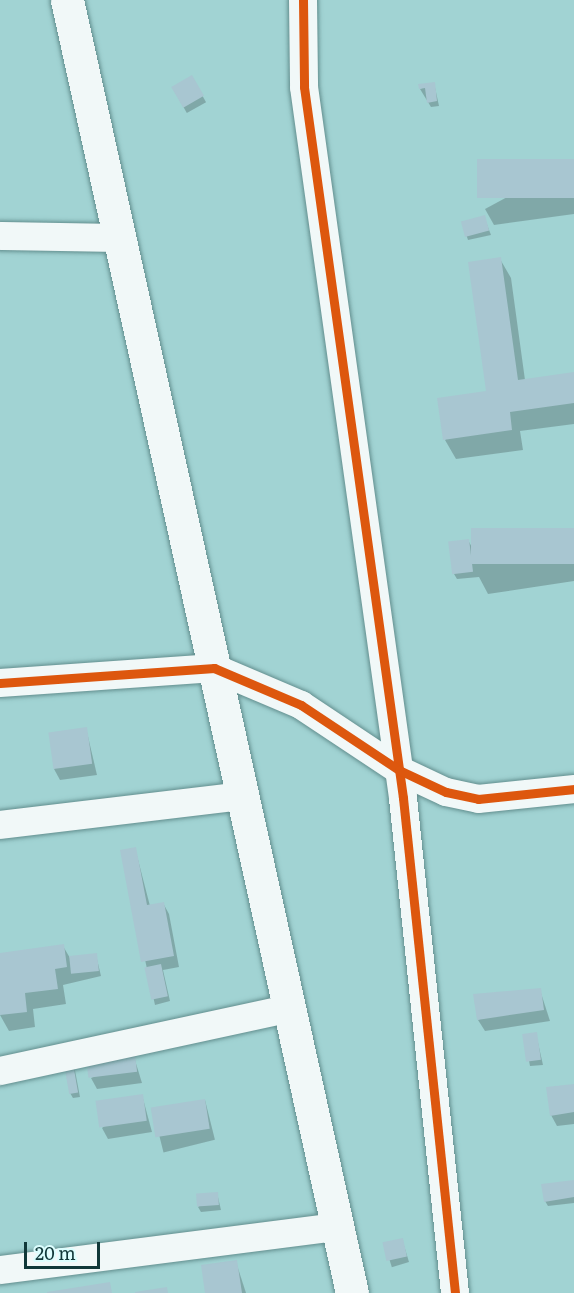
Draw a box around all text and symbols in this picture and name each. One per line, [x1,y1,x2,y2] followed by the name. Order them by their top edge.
[27,1230,104,1268] scale bar
[35,1239,76,1266] text: 20 m

